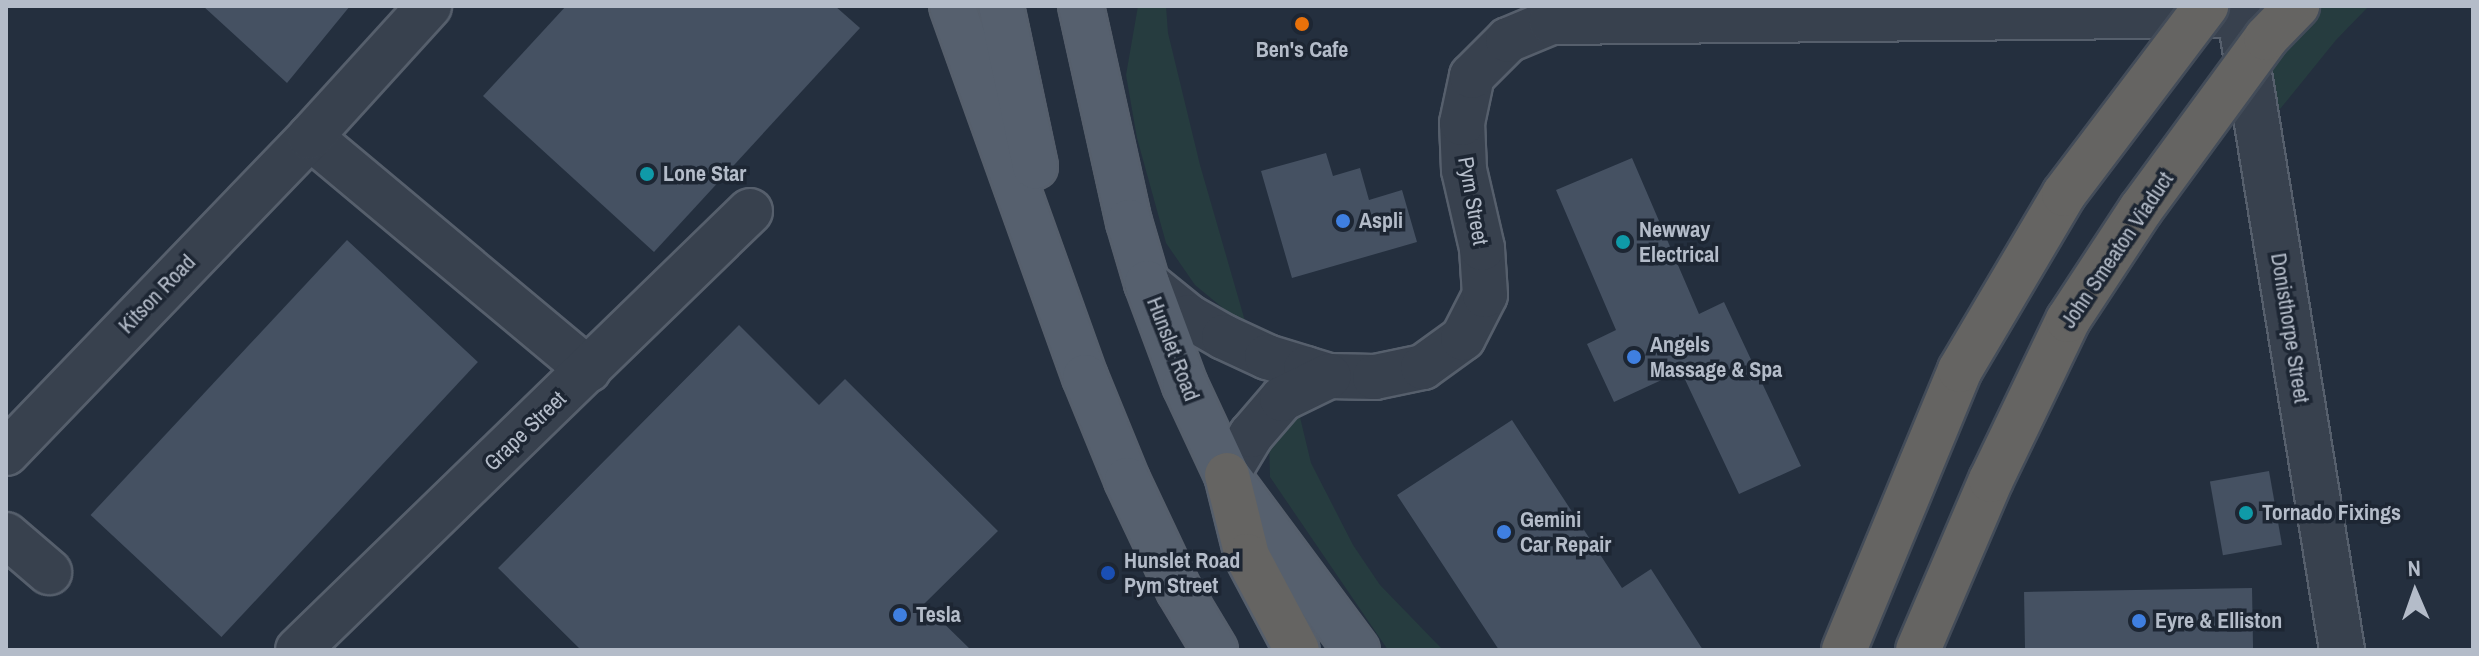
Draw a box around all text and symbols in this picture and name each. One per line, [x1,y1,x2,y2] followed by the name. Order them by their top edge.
[1293,15,1311,33] marker: Ben's Cafe
[1256,37,1348,63] place label: Ben's Cafe
[1452,155,1494,247] street label: Pym Street
[663,161,746,187] place label: Lone Star
[638,165,656,183] marker: Lone Star
[2055,167,2179,333] street label: John Smeaton Viaduct
[1359,208,1403,234] place label: Aspli
[1334,212,1352,230] marker: Aspli
[1639,216,1719,268] place label: Newway Electrical
[1614,233,1632,251] marker: Newway Electrical
[113,249,201,339] street label: Kitson Road
[2265,251,2315,405] street label: Donisthorpe Street
[1141,293,1205,405] street label: Hunslet Road
[1650,331,1782,382] place label: Angels Massage & Spa
[1625,348,1643,366] marker: Angels Massage & Spa
[479,386,571,476] street label: Grape Street
[2262,500,2401,526] place label: Tornado Fixings
[2237,504,2255,522] marker: Tornado Fixings
[1520,506,1611,558] place label: Gemini Car Repair
[1495,523,1513,541] marker: Gemini Car Repair
[1124,547,1240,598] place label: Hunslet Road Pym Street
[2375,552,2455,632] north arrow
[2407,553,2421,583] text: N
[1099,564,1117,582] marker: Hunslet Road Pym Street
[916,602,961,628] place label: Tesla
[891,606,909,624] marker: Tesla
[2155,608,2282,634] place label: Eyre & Elliston
[2130,612,2148,630] marker: Eyre & Elliston

